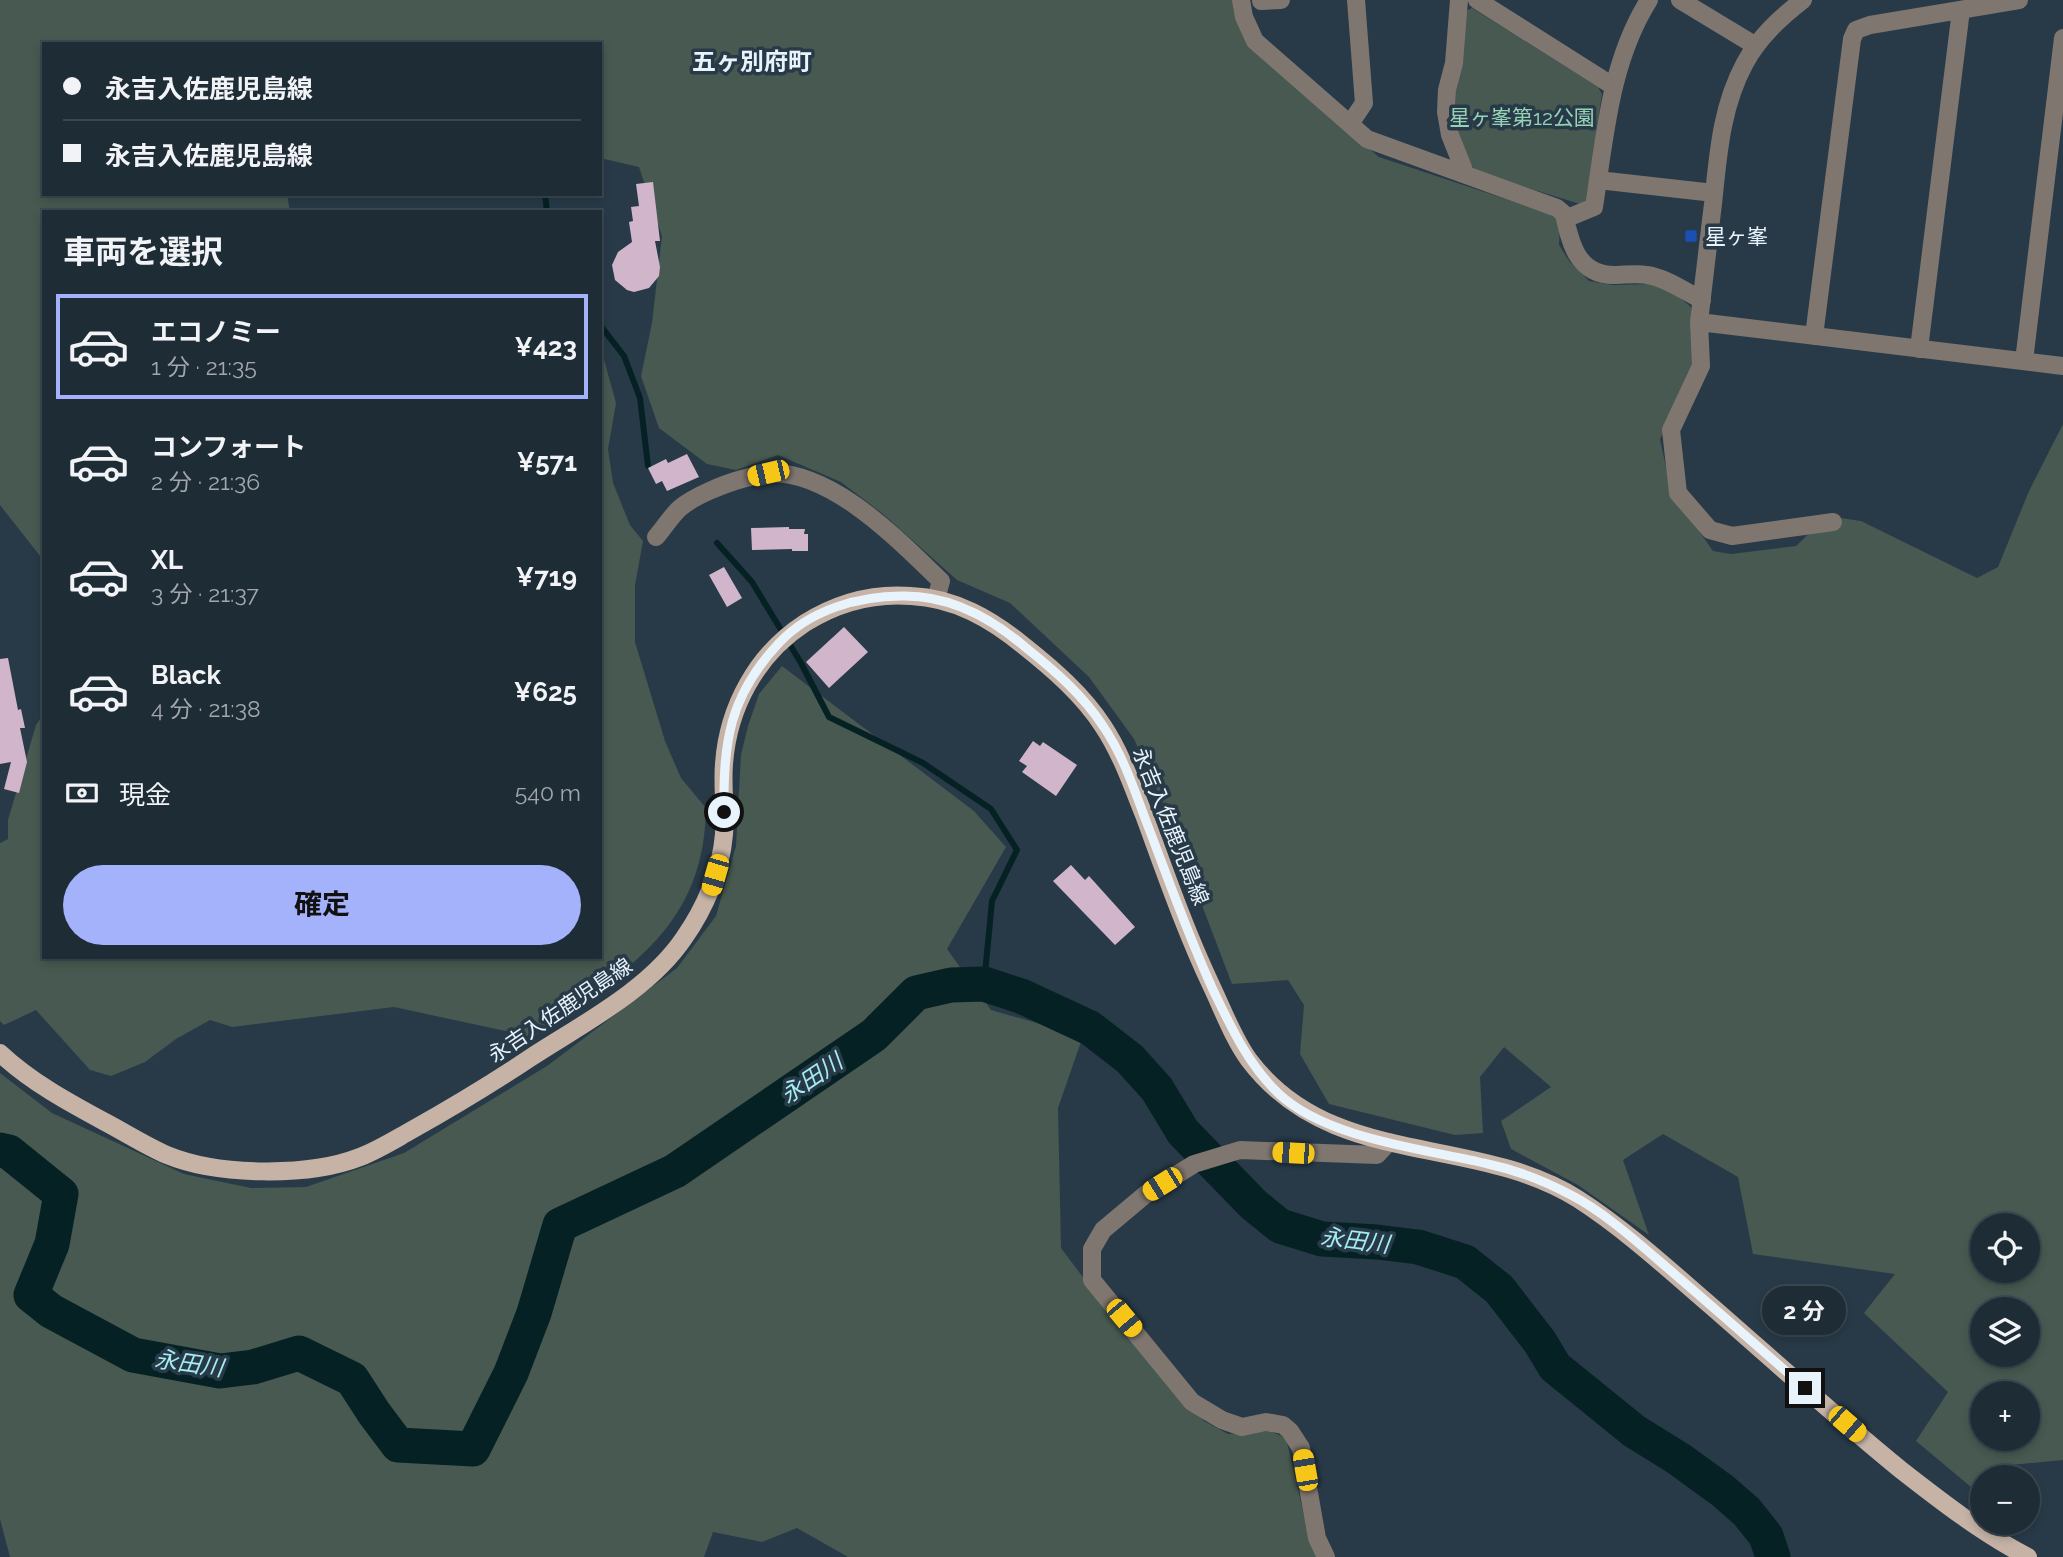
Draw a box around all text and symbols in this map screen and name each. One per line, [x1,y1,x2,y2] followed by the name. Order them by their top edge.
[692,47,812,76] district label: 五ヶ別府町
[105,74,313,104] text: 永吉入佐鹿児島線
[1449,105,1595,130] park label: 星ヶ峯第12公園
[105,141,313,171] text: 永吉入佐鹿児島線
[1705,224,1768,249] place label: 星ヶ峯
[1683,228,1699,244] marker: 星ヶ峯
[63,233,223,270] text: 車両を選択
[67,315,130,378] icon: car
[151,317,281,347] text: エコノミー
[514,332,577,362] text: ¥423
[151,353,257,380] text: 1 分 · 21:35
[67,430,130,493] icon: car
[151,432,306,462] text: コンフォート
[517,447,577,477] text: ¥571
[746,458,791,488] car
[151,468,260,495] text: 2 分 · 21:36
[67,545,130,608] icon: car
[151,545,183,575] text: XL
[516,562,577,592] text: ¥719
[151,580,259,607] text: 3 分 · 21:37
[67,660,130,723] icon: car
[151,660,221,690] text: Black
[514,677,577,707] text: ¥625
[151,695,261,722] text: 4 分 · 21:38
[1128,743,1214,909] street label: 永吉入佐鹿児島線
[63,774,101,812] icon: cash
[515,779,581,806] text: 540 m
[119,780,171,810] text: 現金
[708,796,740,828] route start
[700,852,731,898] car
[63,865,581,945] button: 確定
[483,953,637,1067] street label: 永吉入佐鹿児島線
[775,1046,850,1108] water label: 永田川
[1272,1141,1315,1165] car
[1139,1164,1186,1204] car
[1970,1213,2040,1535] map controls
[1970,1213,2040,1283] button: locate
[1319,1222,1394,1258] water label: 永田川
[1763,1286,1847,1336] callout: 2 分
[1103,1295,1146,1341] car
[1783,1297,1825,1324] text: 2 分
[1970,1297,2040,1367] button: layers
[153,1345,228,1382] water label: 永田川
[1789,1372,1821,1404] route end
[1970,1381,2040,1451] button: +
[1825,1402,1870,1446] car
[1292,1447,1319,1493] car
[1970,1465,2040,1535] button: −

